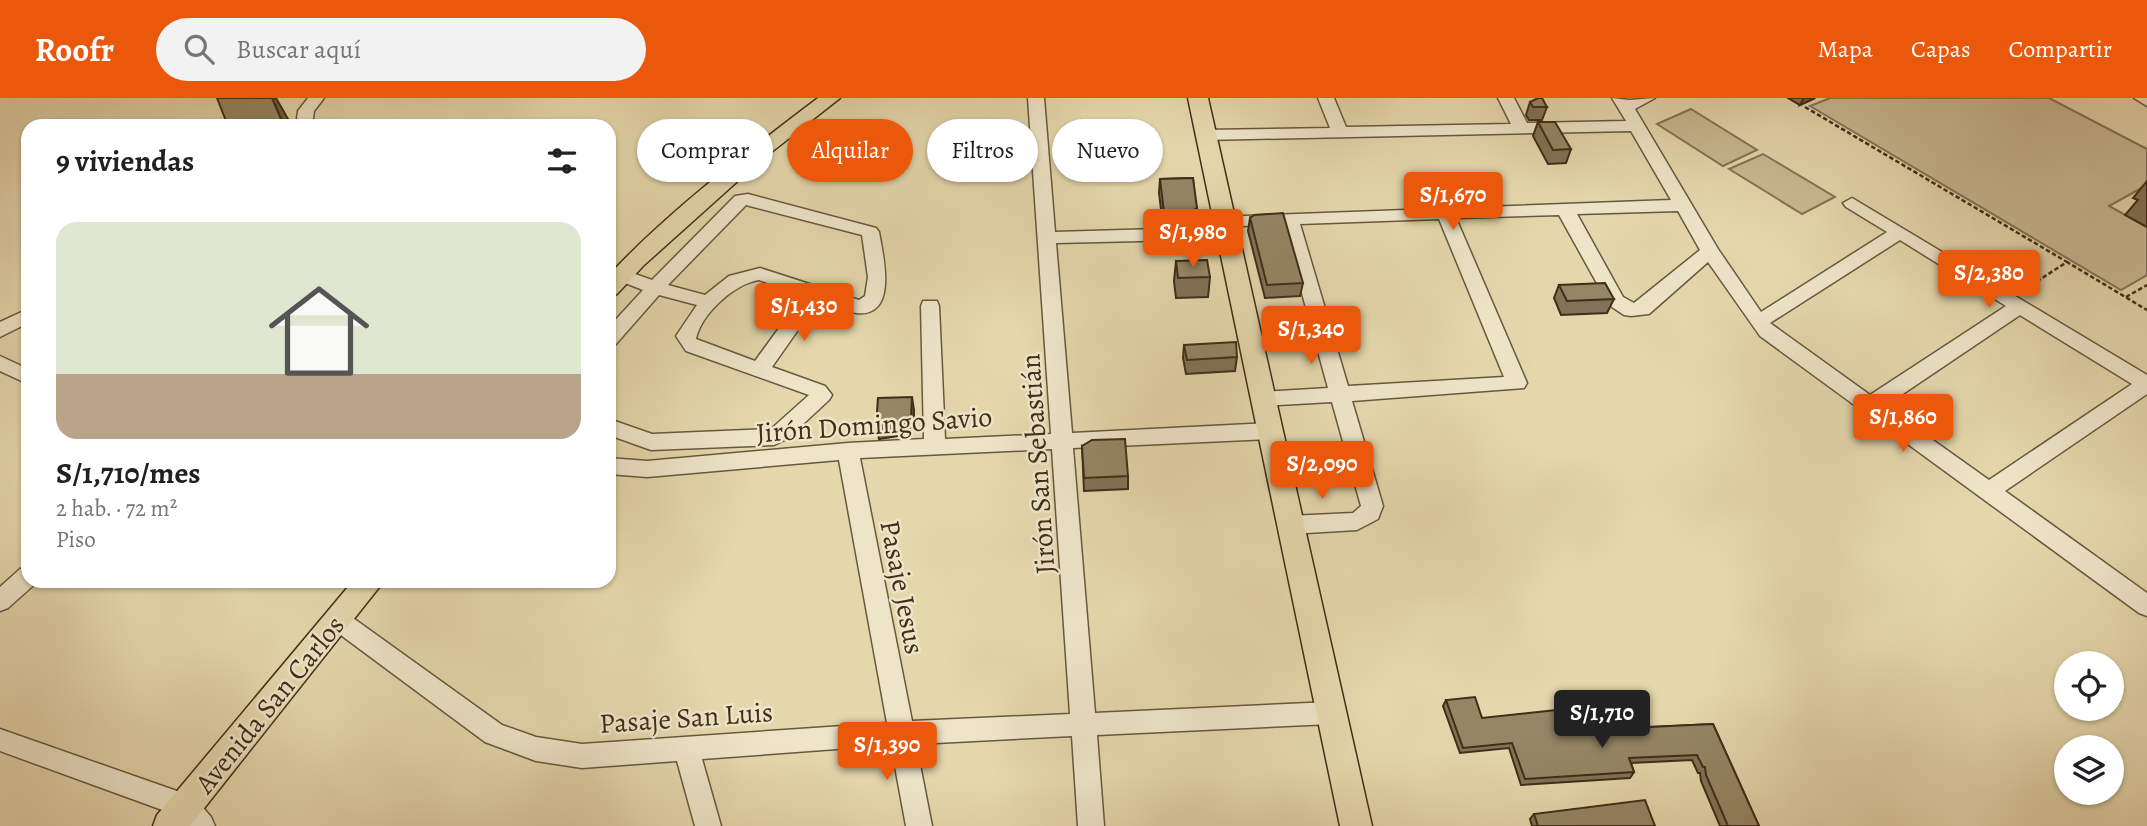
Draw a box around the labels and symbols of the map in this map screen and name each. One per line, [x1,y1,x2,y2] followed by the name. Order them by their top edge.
[1388,172,1518,232] pin: S/1,670
[1128,209,1258,269] pin: S/1,980
[1924,250,2054,310] pin: S/2,380
[739,284,869,343] pin: S/1,430
[1246,306,1376,366] pin: S/1,340
[1011,352,1065,575] street label: Jirón San Sebastián
[1838,394,1968,454] pin: S/1,860
[755,398,993,452] street label: Jirón Domingo Savio
[1257,442,1387,501] pin: S/2,090
[870,517,934,657] street label: Pasaje Jesus
[186,608,353,802] street label: Avenida San Carlos
[1537,690,1667,750] pin: S/1,710
[598,693,774,743] street label: Pasaje San Luis
[822,722,952,782] pin: S/1,390

